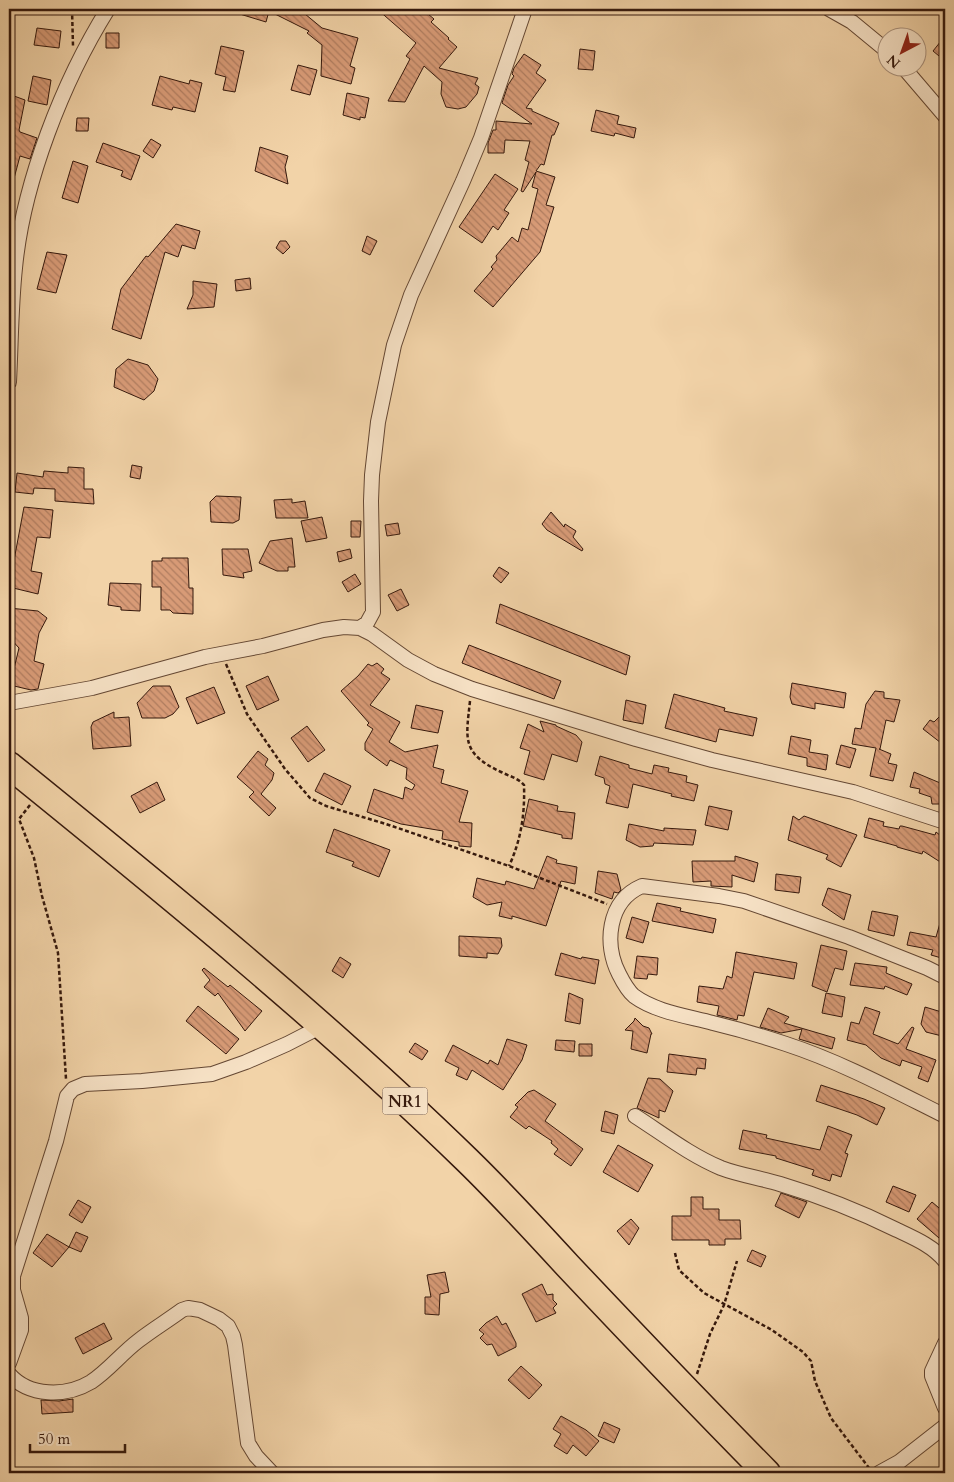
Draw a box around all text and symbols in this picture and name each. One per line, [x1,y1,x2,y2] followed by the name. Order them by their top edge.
[876,28,926,78] north arrow
[883,50,905,73] text: N
[382,1088,428,1114] road number: NR1
[30,1422,125,1454] scale bar
[38,1429,70,1449] text: 50 m

